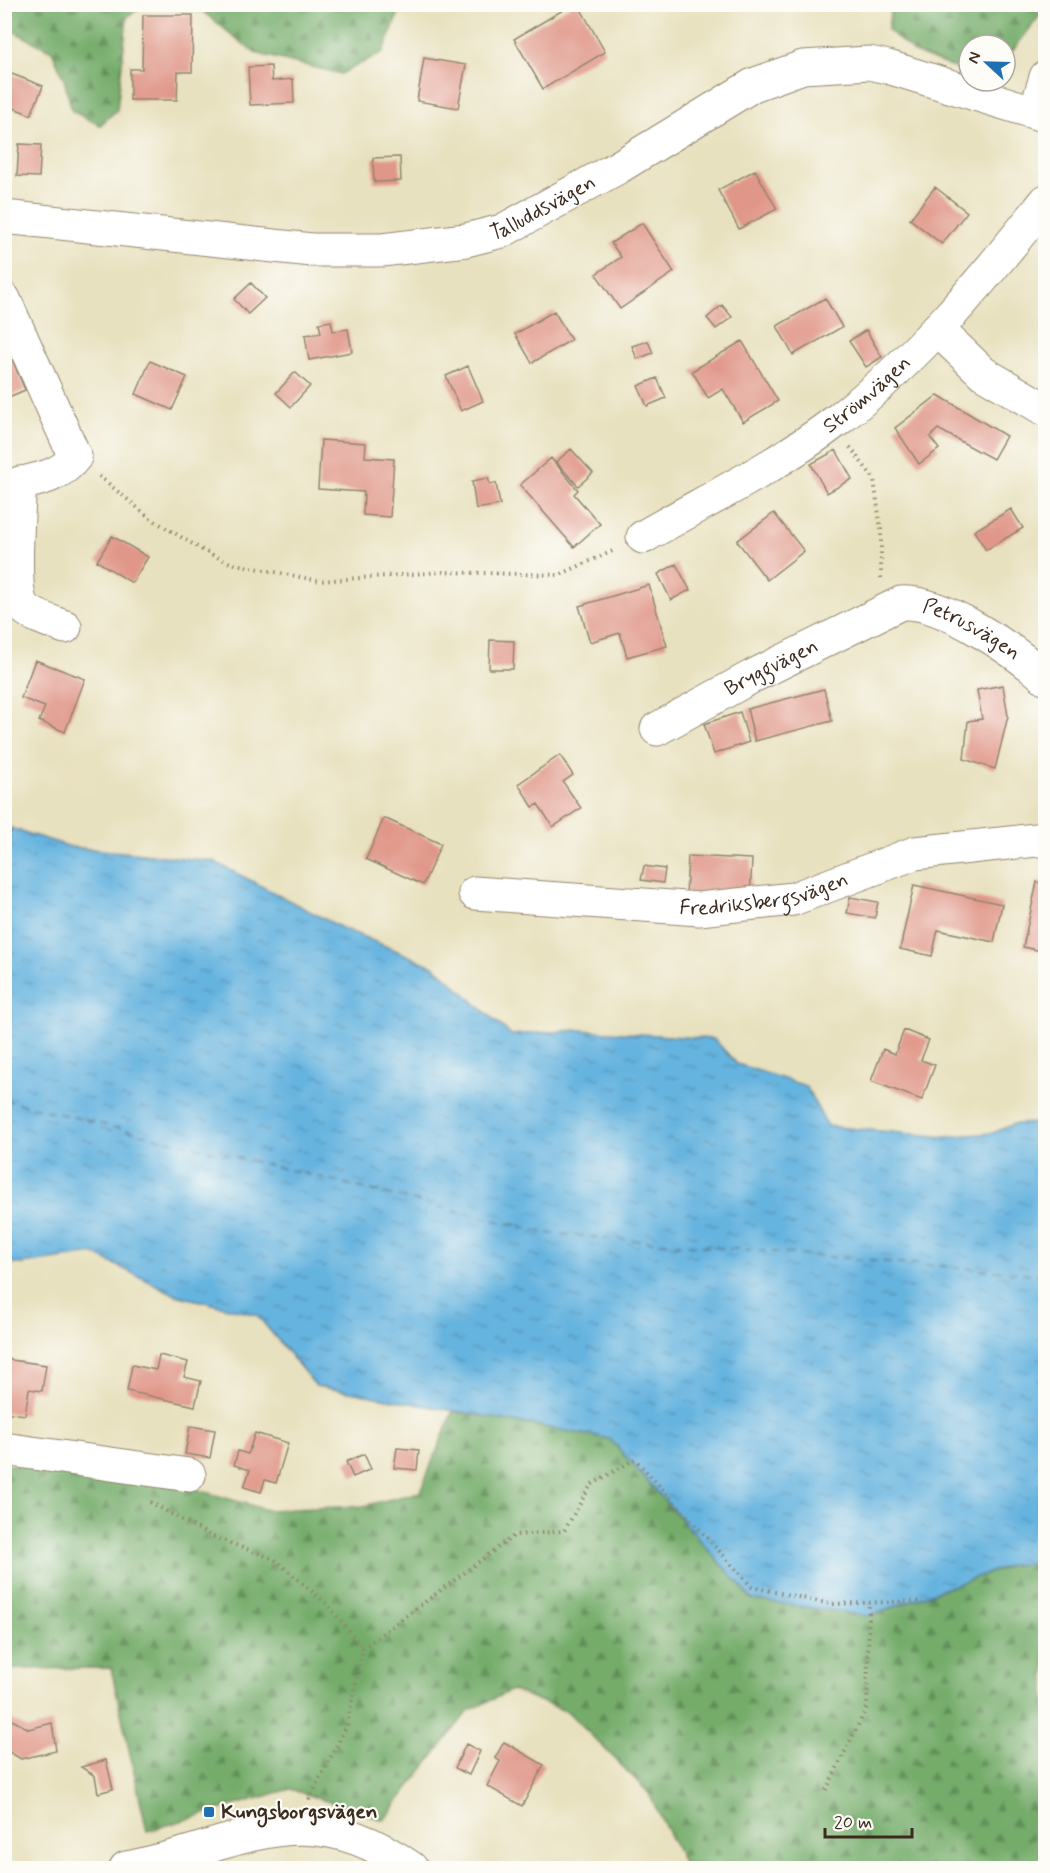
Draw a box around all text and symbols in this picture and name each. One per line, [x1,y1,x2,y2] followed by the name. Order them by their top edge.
[957,33,1017,93] north arrow
[963,49,986,67] text: N
[487,168,601,247] street label: Talluddsvägen
[817,349,917,440] street label: Strömvägen
[919,592,1026,667] street label: Petrusvägen
[720,632,823,703] street label: Bryggvägen
[678,865,852,923] street label: Fredriksbergsvägen
[221,1798,378,1828] place label: Kungsborgsvägen
[825,1801,912,1839] scale bar
[202,1805,216,1819] marker: Kungsborgsvägen
[834,1811,872,1835] text: 20 m

